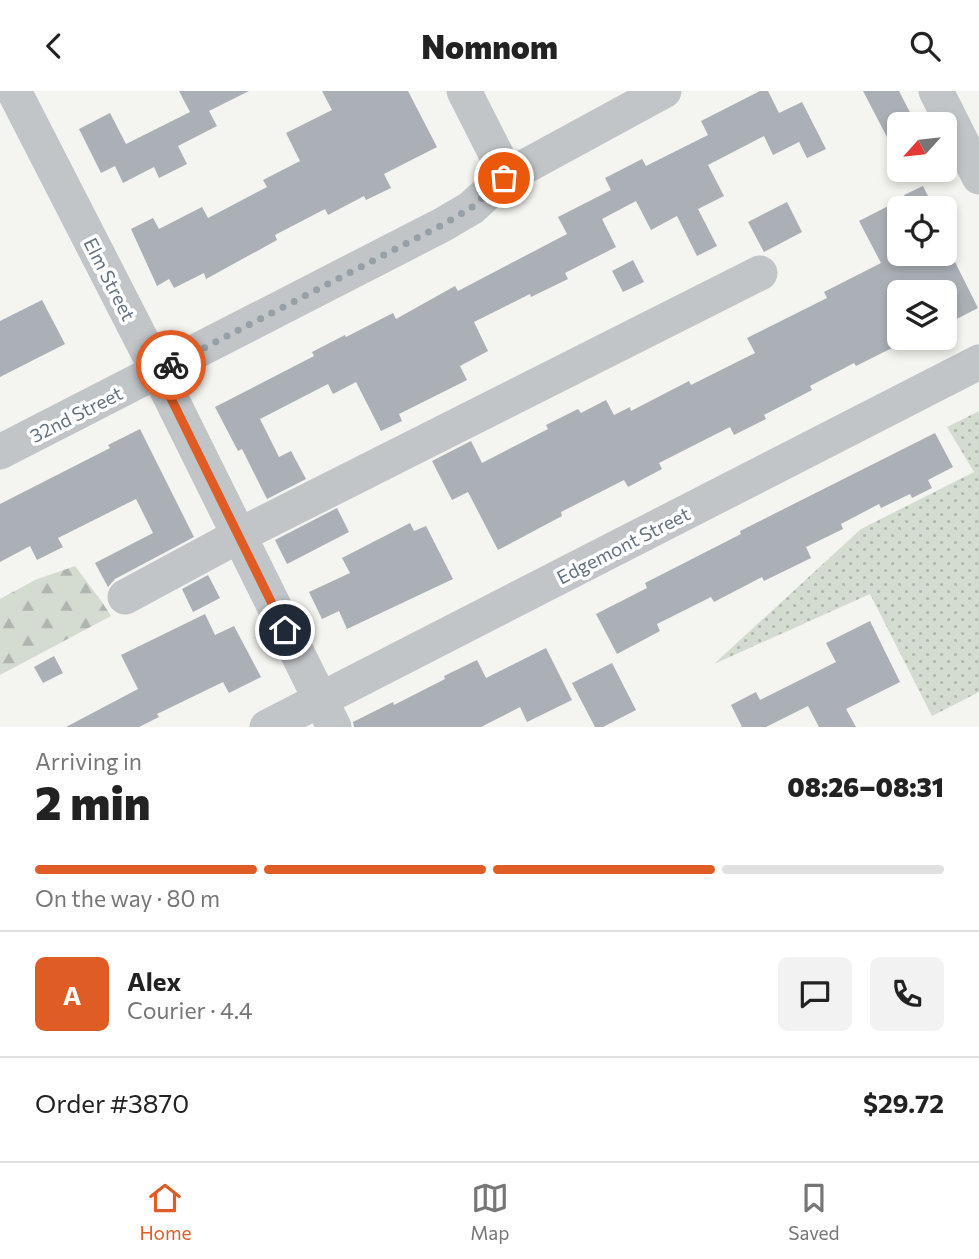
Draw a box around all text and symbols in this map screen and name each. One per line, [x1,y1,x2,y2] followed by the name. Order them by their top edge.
[421,26,558,66] text: Nomnom
[35,27,73,65] icon: back
[906,27,944,65] icon: search
[887,112,957,182] north arrow
[887,112,957,350] map controls
[474,148,534,208] pin
[485,159,523,197] icon: bag
[887,196,957,266] button: locate
[79,234,141,325] street label: Elm Street
[887,280,957,350] button: layers
[136,330,206,400] courier
[152,346,190,384] icon: bike
[26,381,126,447] street label: 32nd Street
[553,501,694,588] street label: Edgemont Street
[255,600,315,660] pin
[266,611,304,649] icon: home
[35,747,142,775] text: Arriving in
[787,771,944,802] text: 08:26–08:31
[35,773,151,829] text: 2 min
[35,884,220,912] text: On the way · 80 m
[778,957,852,1031] button: chat
[870,957,944,1031] button: phone
[127,965,181,996] text: Alex
[63,979,81,1010] text: A
[127,996,253,1024] text: Courier · 4.4
[35,1087,189,1118] text: Order #3870
[863,1087,944,1118] text: $29.72
[139,1179,192,1244] tab: Home
[470,1179,510,1244] tab: Map
[788,1179,840,1244] tab: Saved

